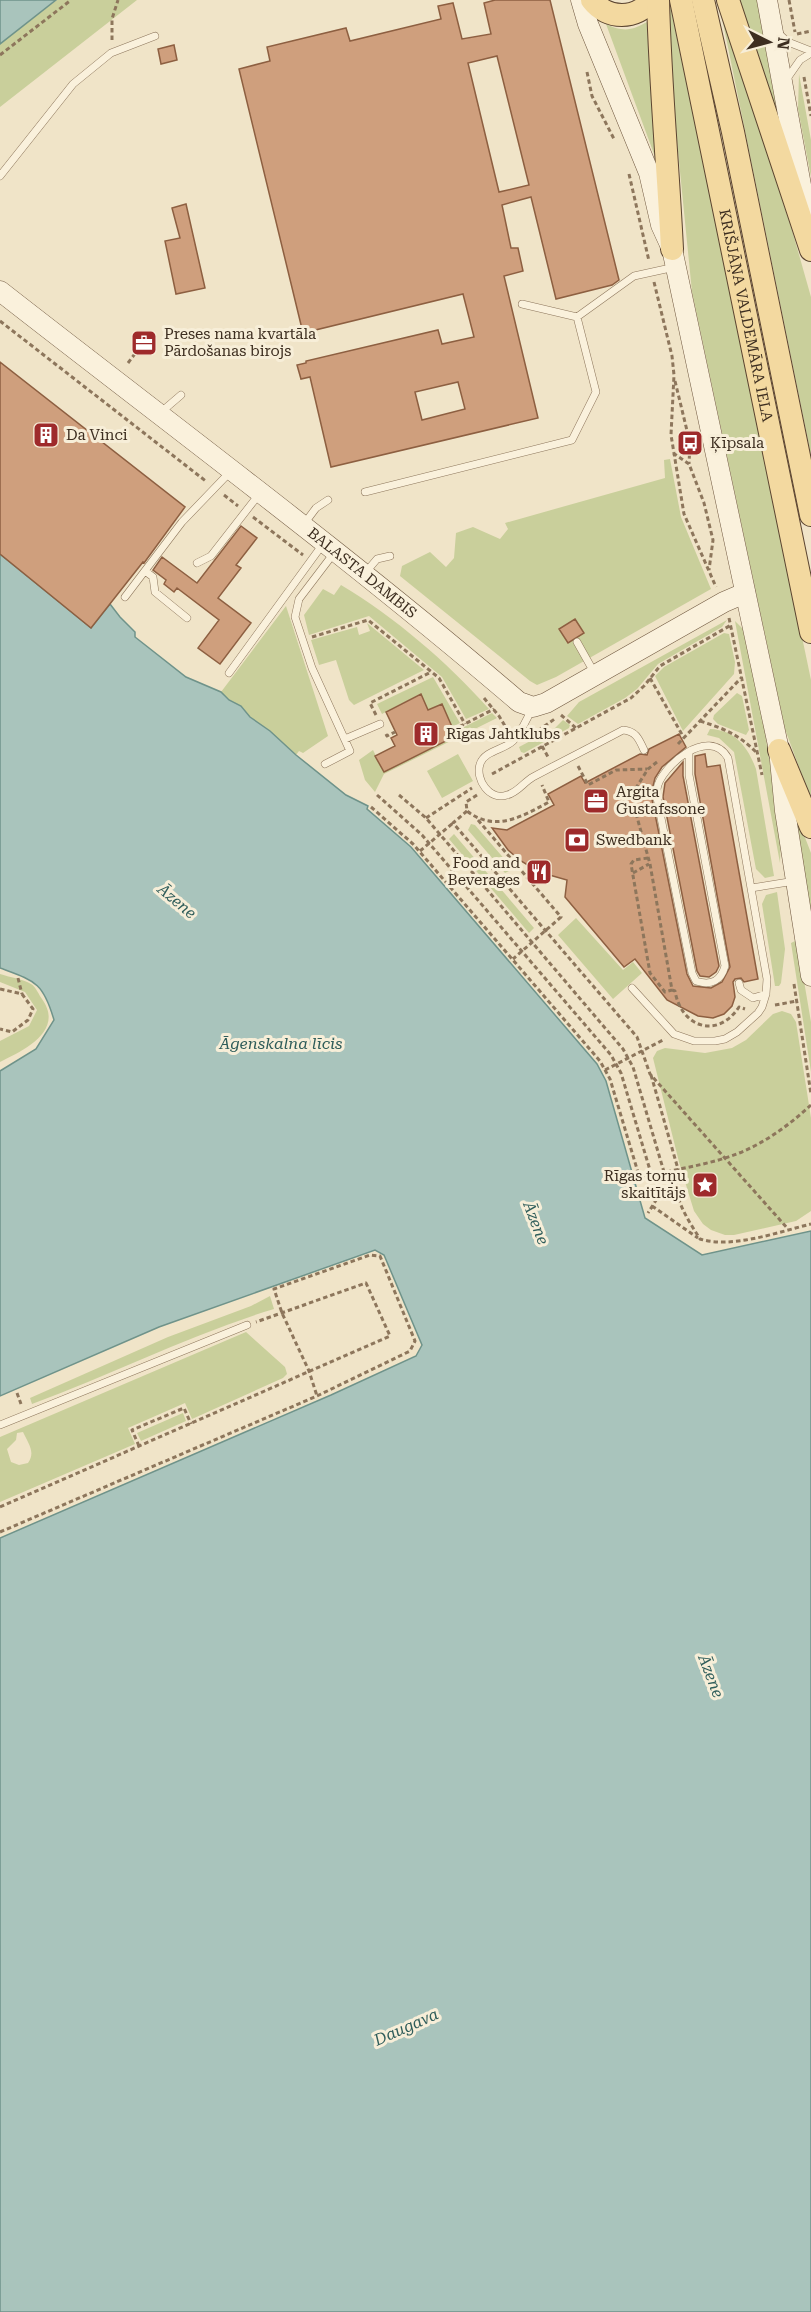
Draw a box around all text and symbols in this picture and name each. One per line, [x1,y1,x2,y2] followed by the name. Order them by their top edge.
[739,12,799,72] north arrow
[773,36,794,51] text: N
[715,208,777,424] street label: KRIŠJĀŅA VALDEMĀRA IELA
[164,325,316,360] place label: Preses nama kvartāla Pārdošanas birojs
[129,328,159,358] office icon: Preses nama kvartāla Pārdošanas birojs
[31,420,61,450] building icon: Da Vinci
[66,426,128,444] place label: Da Vinci
[675,428,705,458] bus stop icon: Ķīpsala
[710,434,764,453] place label: Ķīpsala
[304,524,420,622] street label: BALASTA DAMBIS
[411,719,441,749] building icon: Rīgas Jahtklubs
[446,725,560,743] place label: Rīgas Jahtklubs
[616,783,705,818] place label: Argita Gustafssone
[581,786,611,816] office icon: Argita Gustafssone
[562,825,592,855] bank icon: Swedbank
[596,831,672,849] place label: Swedbank
[448,854,520,889] place label: Food and Beverages
[524,857,554,887] restaurant icon: Food and Beverages
[153,879,200,923] water label: Āzene
[219,1034,343,1053] water label: Āgenskalna līcis
[604,1167,687,1202] place label: Rīgas torņu skaitītājs
[690,1170,720,1200] place icon: Rīgas torņu skaitītājs
[519,1198,553,1247] water label: Āzene
[694,1651,728,1700] water label: Āzene
[370,2004,441,2050] water label: Daugava

